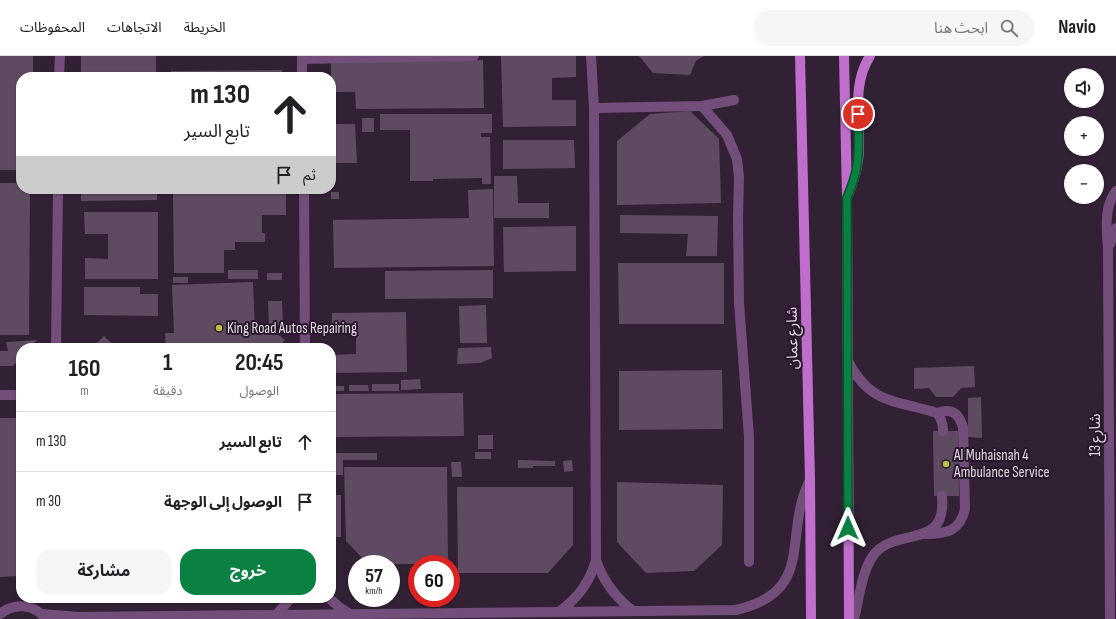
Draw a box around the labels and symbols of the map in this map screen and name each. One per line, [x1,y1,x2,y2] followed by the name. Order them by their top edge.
[841,97,875,131] pin
[782,306,805,369] street label: شارع عمان
[227,319,357,338] place label: King Road Autos Repairing
[214,323,224,333] marker: King Road Autos Repairing
[1086,413,1107,457] street label: شارع 13
[953,446,1050,482] place label: Al Muhaisnah 4 Ambulance Service
[941,459,951,469] marker: Al Muhaisnah 4 Ambulance Service
[827,507,869,549] position arrow
[408,555,460,607] speed limit sign: 60

